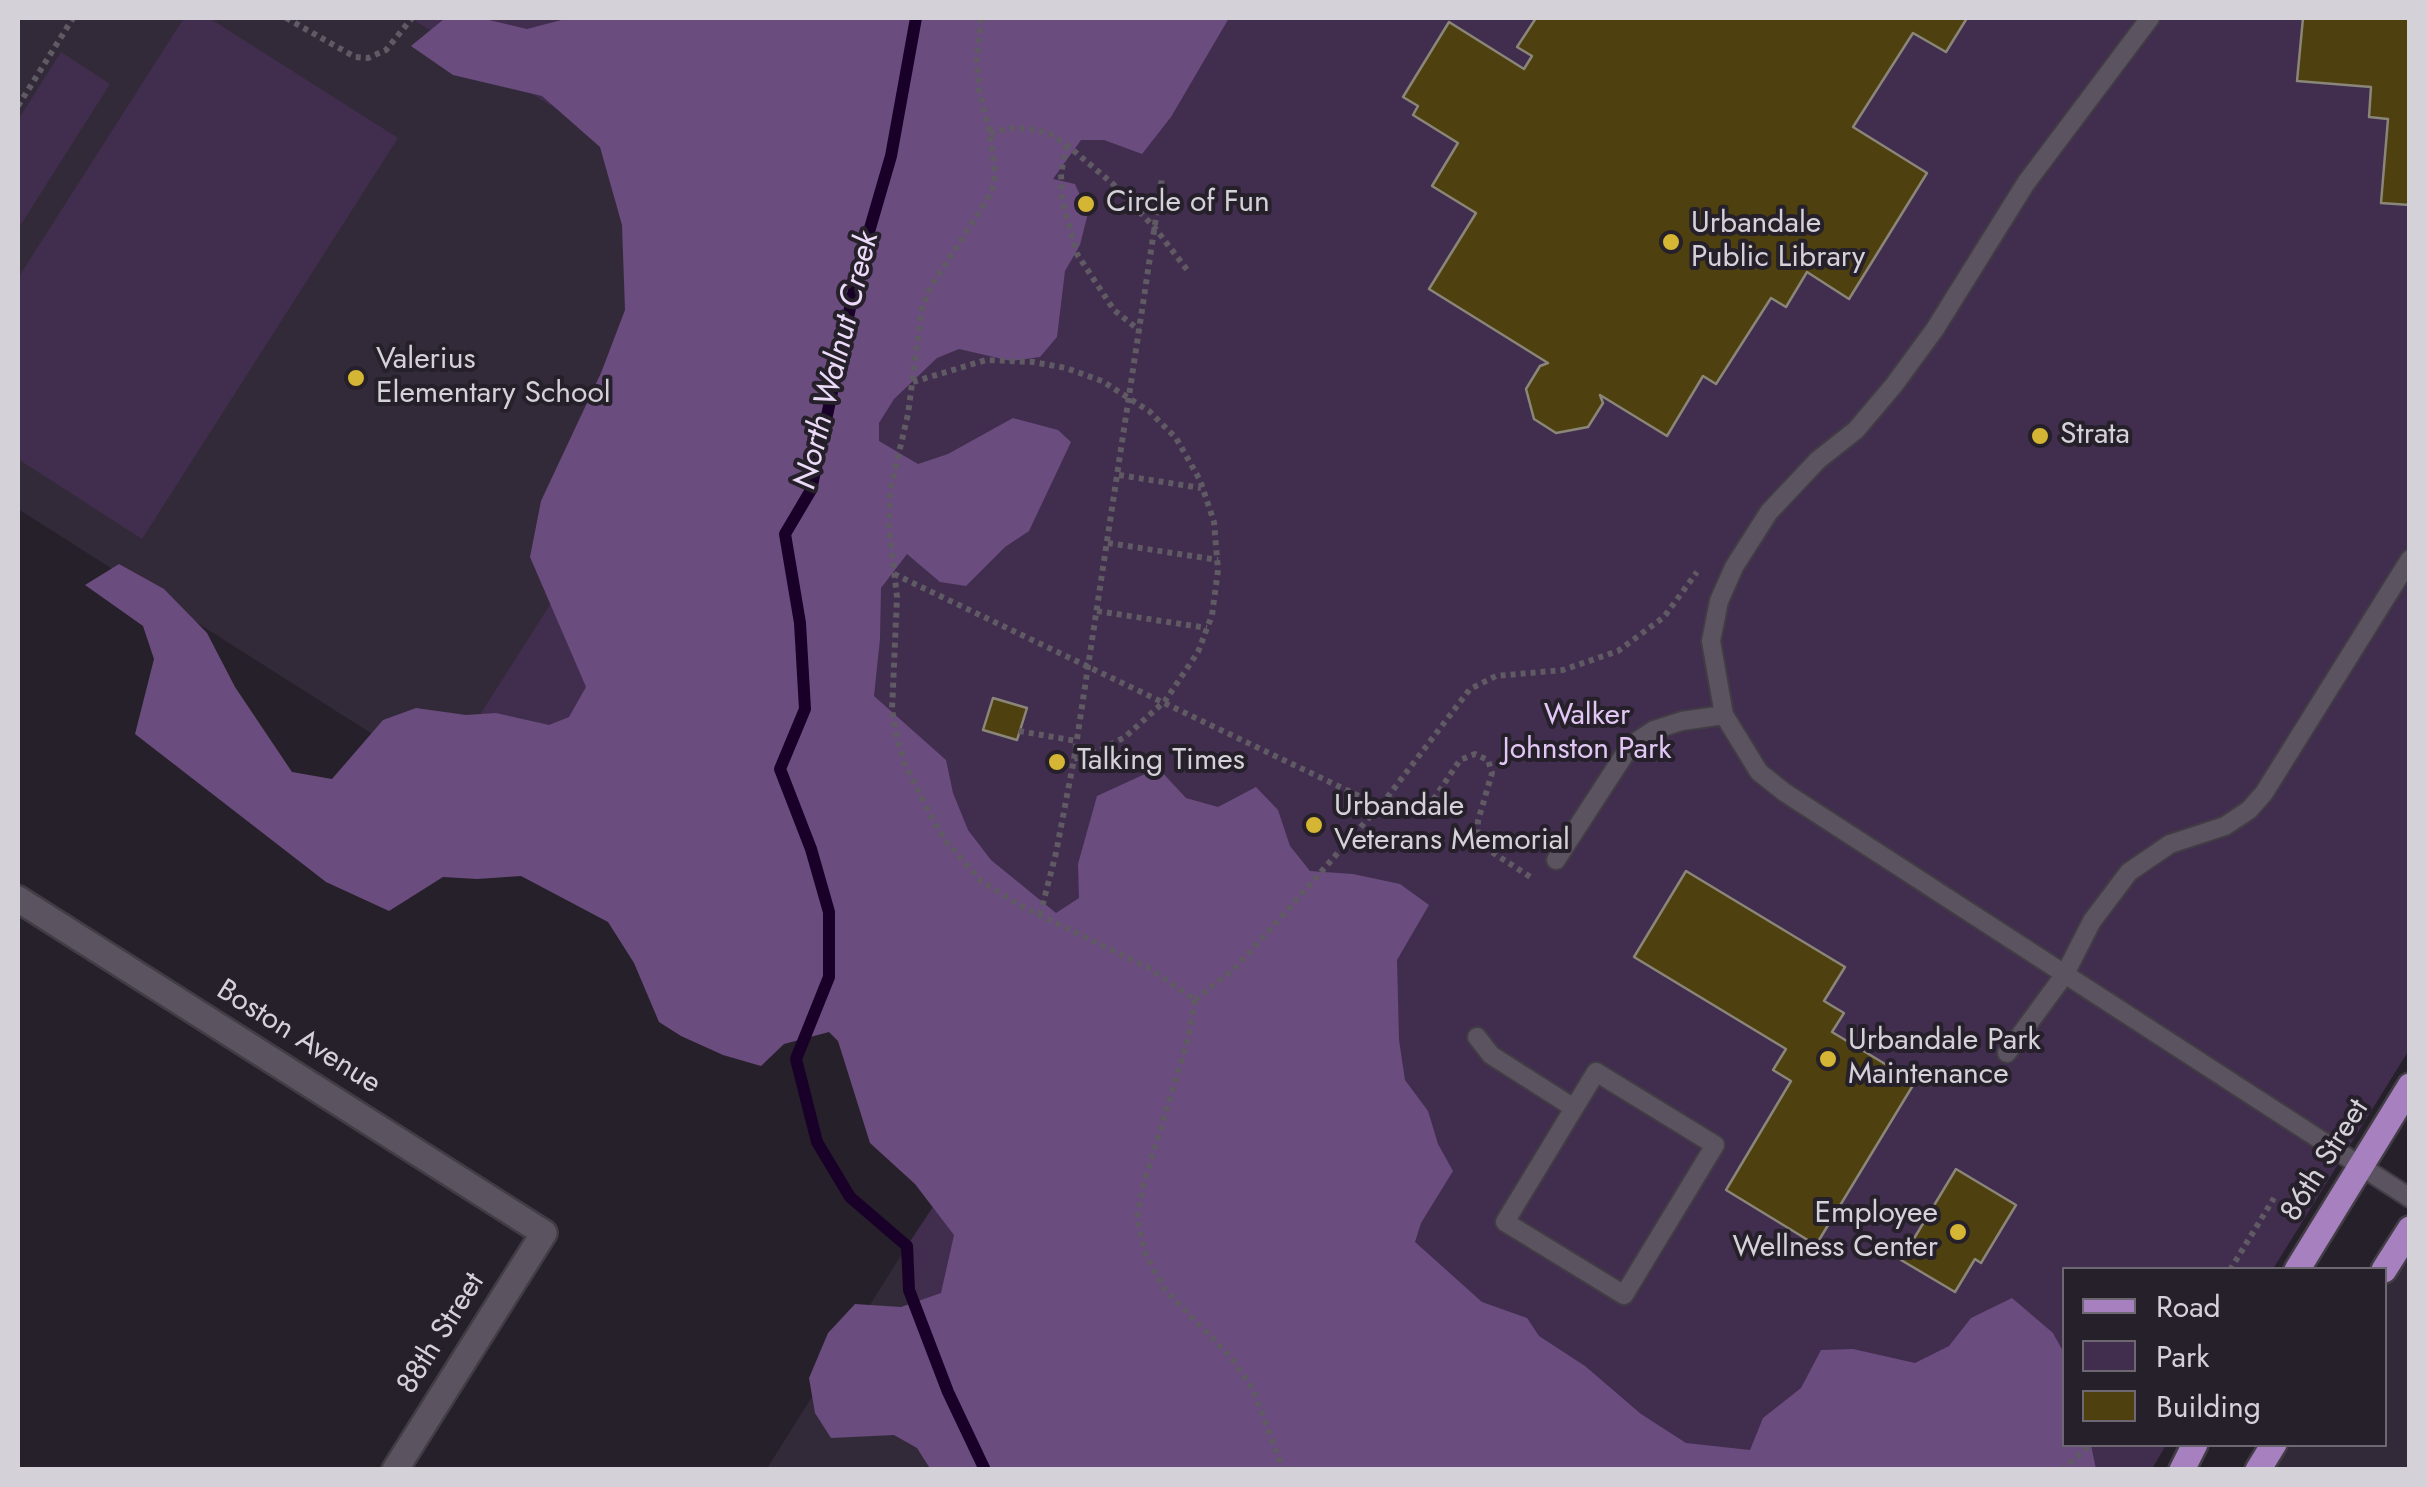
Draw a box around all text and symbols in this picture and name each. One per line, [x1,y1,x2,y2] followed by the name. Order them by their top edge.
[1106,186,1270,222] place label: Circle of Fun
[1075,193,1097,215] marker: Circle of Fun
[1691,207,1865,278] place label: Urbandale Public Library
[787,228,889,494] water label: North Walnut Creek
[1660,231,1682,253] marker: Urbandale Public Library
[376,343,611,414] place label: Valerius Elementary School
[345,367,367,389] marker: Valerius Elementary School
[2060,418,2130,454] place label: Strata
[2029,425,2051,447] marker: Strata
[1503,699,1671,770] park label: Walker Johnston Park
[1077,744,1245,780] place label: Talking Times
[1046,751,1068,773] marker: Talking Times
[1334,790,1570,860] place label: Urbandale Veterans Memorial
[1303,814,1325,836] marker: Urbandale Veterans Memorial
[209,973,387,1103] street label: Boston Avenue
[1848,1024,2041,1094] place label: Urbandale Park Maintenance
[1817,1048,1839,1070] marker: Urbandale Park Maintenance
[2274,1093,2378,1229] street label: 86th Street
[1732,1197,1938,1268] place label: Employee Wellness Center
[1947,1221,1969,1243] marker: Employee Wellness Center
[391,1267,493,1401] street label: 88th Street
[2062,1267,2387,1447] legend
[2156,1285,2221,1328] text: Road
[2156,1335,2209,1378] text: Park
[2156,1385,2261,1428] text: Building

